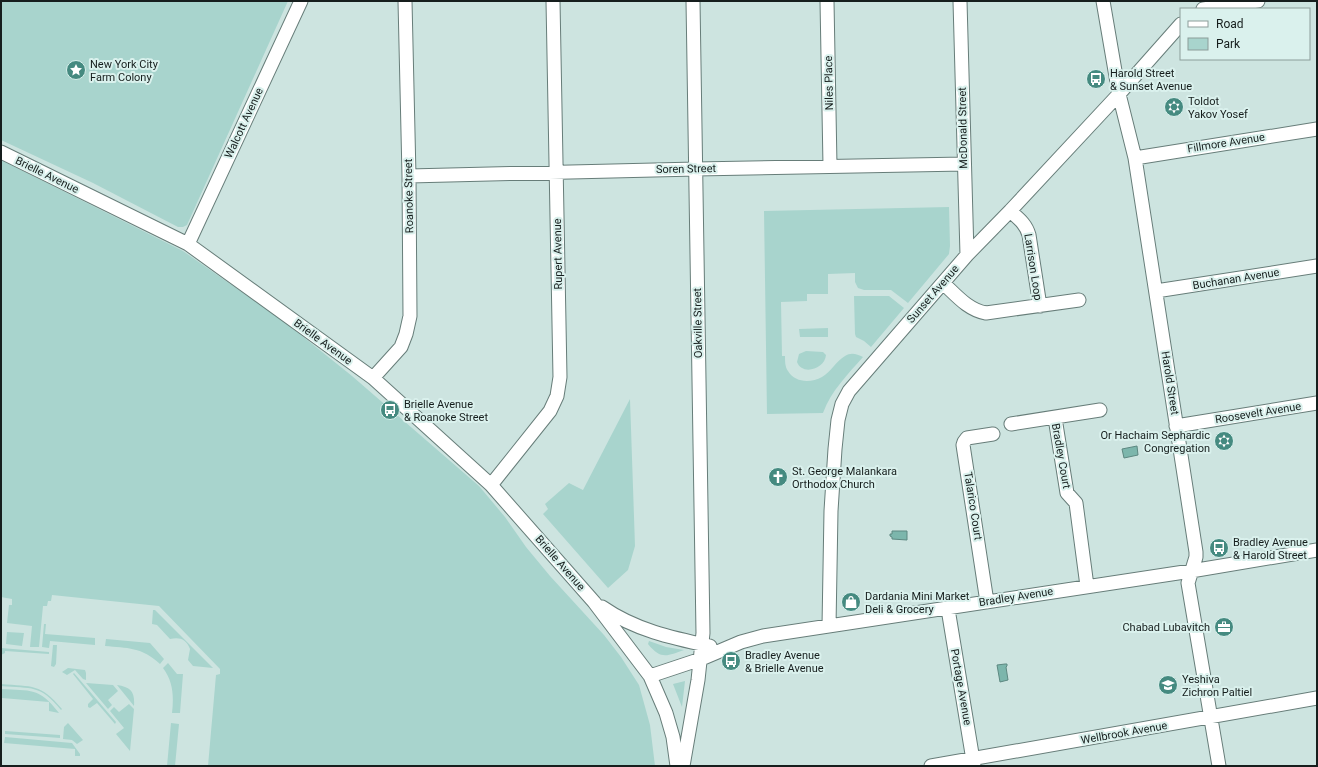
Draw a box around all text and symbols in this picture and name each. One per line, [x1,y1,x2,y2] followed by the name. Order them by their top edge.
[1180,8,1310,60] legend
[1216,17,1244,31] text: Road
[1216,37,1241,51] text: Park
[822,55,836,110] street label: Niles Place
[90,58,159,84] place label: New York City Farm Colony
[65,59,87,81] place icon: New York City Farm Colony
[1110,67,1192,93] place label: Harold Street & Sunset Avenue
[1085,68,1107,90] bus stop icon: Harold Street & Sunset Avenue
[222,86,266,160] street label: Walcott Avenue
[956,87,970,169] street label: McDonald Street
[1188,95,1248,121] place label: Toldot Yakov Yosef
[1163,96,1185,118] synagogue icon: Toldot Yakov Yosef
[1186,130,1266,156] street label: Fillmore Avenue
[13,154,81,196] street label: Brielle Avenue
[402,158,416,233] street label: Roanoke Street
[656,162,717,176] street label: Soren Street
[551,218,565,290] street label: Rupert Avenue
[1021,233,1045,301] street label: Larrison Loop
[904,262,962,326] street label: Sunset Avenue
[1192,266,1280,292] street label: Buchanan Avenue
[691,287,705,358] street label: Oakville Street
[291,316,355,368] street label: Brielle Avenue
[1159,350,1182,416] street label: Harold Street
[404,398,488,424] place label: Brielle Avenue & Roanoke Street
[379,399,401,421] bus stop icon: Brielle Avenue & Roanoke Street
[1214,400,1302,426] street label: Roosevelt Avenue
[1049,422,1073,490] street label: Bradley Court
[1100,429,1210,455] place label: Or Hachaim Sephardic Congregation
[1213,430,1235,452] synagogue icon: Or Hachaim Sephardic Congregation
[792,465,897,491] place label: St. George Malankara Orthodox Church
[767,466,789,488] church icon: St. George Malankara Orthodox Church
[961,471,985,541] street label: Talarico Court
[532,533,588,593] street label: Brielle Avenue
[1233,536,1308,562] place label: Bradley Avenue & Harold Street
[1208,537,1230,559] bus stop icon: Bradley Avenue & Harold Street
[978,585,1054,609] street label: Bradley Avenue
[865,590,970,616] place label: Dardania Mini Market Deli & Grocery
[840,591,862,613] shop icon: Dardania Mini Market Deli & Grocery
[1213,616,1235,638] office icon: Chabad Lubavitch
[1122,621,1210,634] place label: Chabad Lubavitch
[948,648,974,726] street label: Portage Avenue
[745,649,824,675] place label: Bradley Avenue & Brielle Avenue
[720,650,742,672] bus stop icon: Bradley Avenue & Brielle Avenue
[1182,673,1252,699] place label: Yeshiva Zichron Paltiel
[1157,674,1179,696] school or university icon: Yeshiva Zichron Paltiel
[1080,719,1168,747] street label: Wellbrook Avenue

